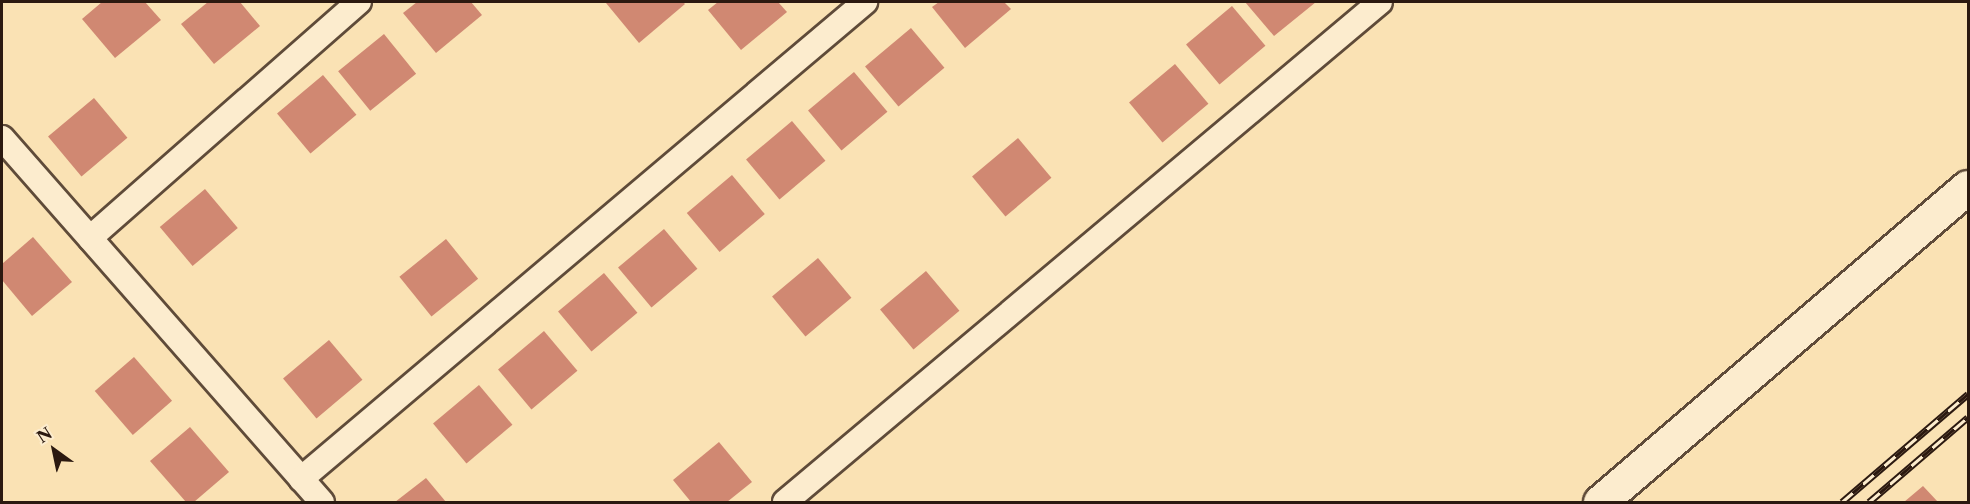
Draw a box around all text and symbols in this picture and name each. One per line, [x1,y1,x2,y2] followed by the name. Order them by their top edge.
[24,420,84,480] north arrow
[33,423,55,447] text: N

